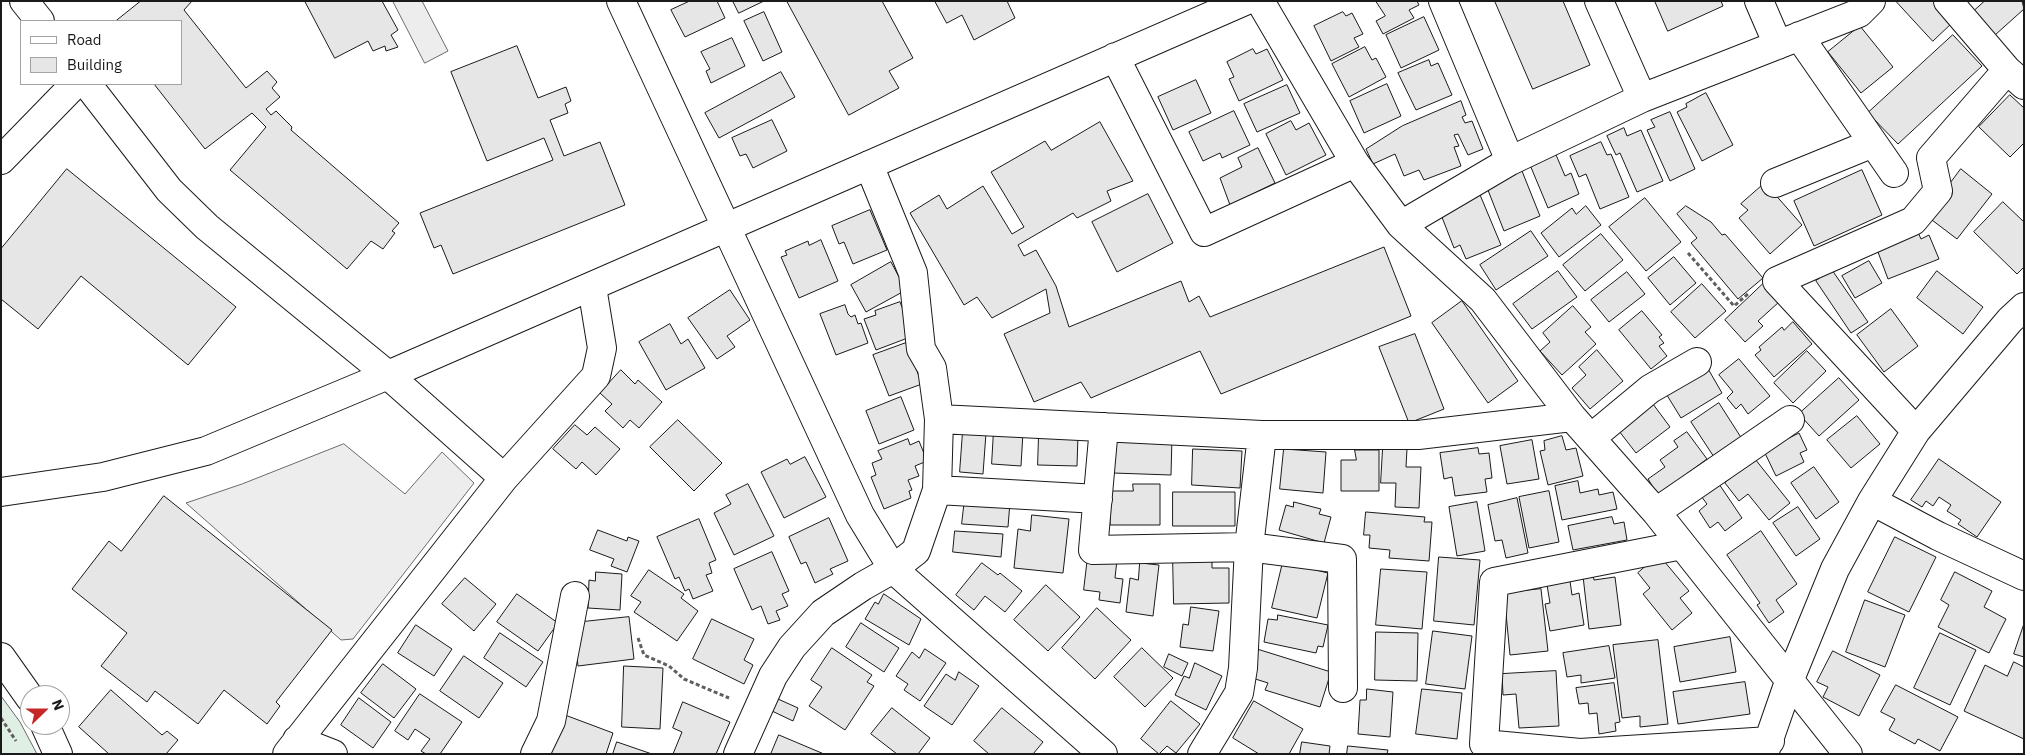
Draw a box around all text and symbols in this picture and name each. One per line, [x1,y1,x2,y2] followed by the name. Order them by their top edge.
[20,20,182,85] legend
[67,30,102,49] text: Road
[67,55,122,74] text: Building
[20,685,70,735] north arrow
[48,697,68,713] text: N

